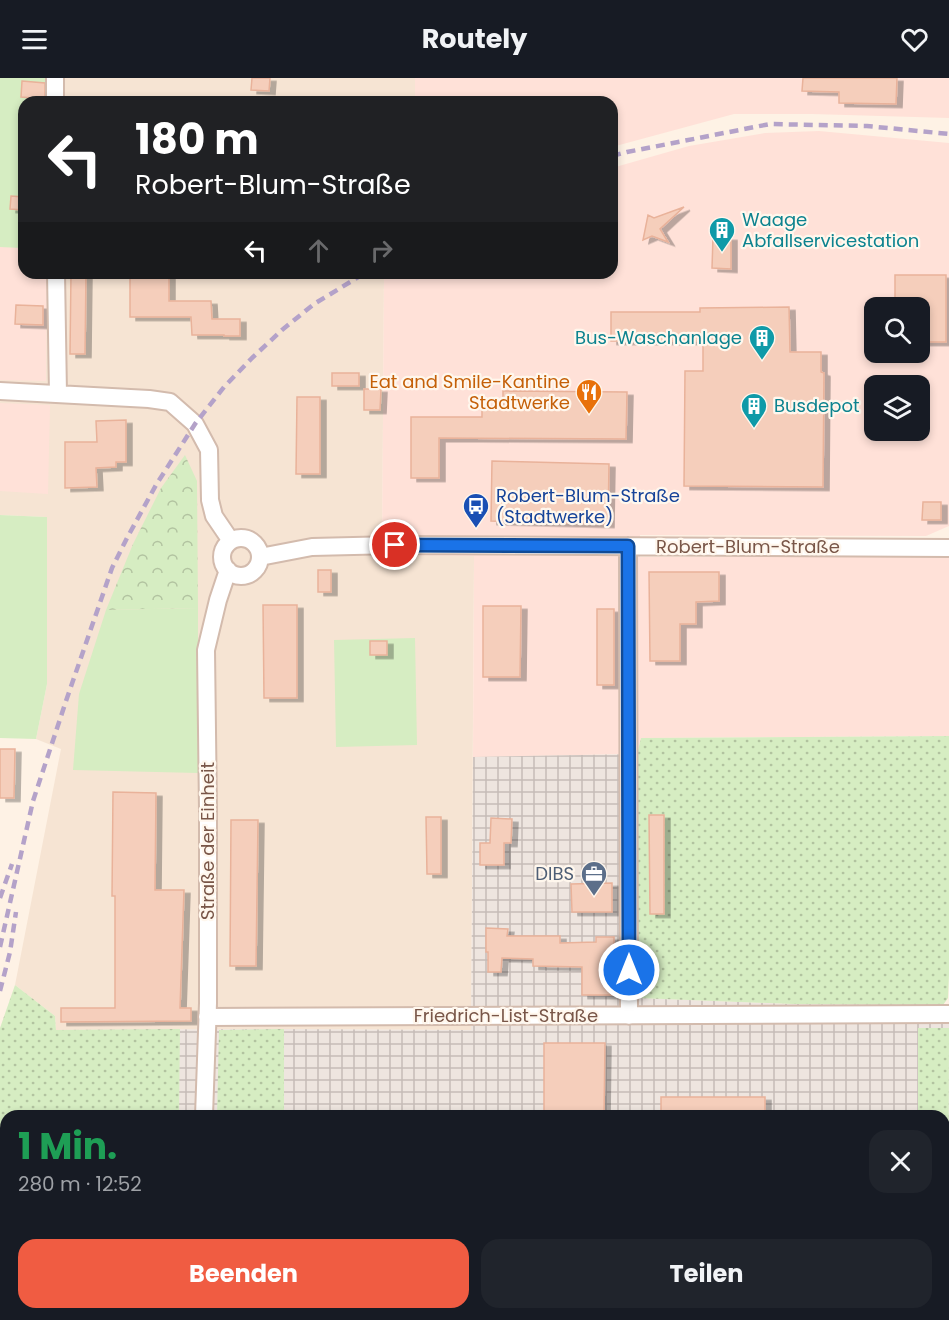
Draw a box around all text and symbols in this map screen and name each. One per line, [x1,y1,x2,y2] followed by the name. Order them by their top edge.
[422,20,527,57] text: Routely
[18,23,51,56] icon: menu
[898,23,931,56] icon: heart
[135,110,259,169] text: 180 m
[36,120,114,198] icon: left
[135,166,411,203] text: Robert-Blum-Straße
[742,207,919,253] place label: Waage Abfallservicestation
[707,215,737,253] building icon: Waage Abfallservicestation
[239,234,272,267] icon: left
[302,234,335,267] icon: ahead
[365,234,398,267] icon: right
[864,297,930,441] map controls
[864,297,930,363] button: search
[747,323,777,361] building icon: Bus-Waschanlage
[575,325,742,350] place label: Bus-Waschanlage
[369,369,570,415] place label: Eat and Smile-Kantine Stadtwerke
[864,375,930,441] button: layers
[574,377,604,415] restaurant icon: Eat and Smile-Kantine Stadtwerke
[739,391,769,429] building icon: Busdepot
[774,393,860,418] place label: Busdepot
[496,483,680,529] place label: Robert-Blum-Straße (Stadtwerke)
[461,491,491,529] bus stop icon: Robert-Blum-Straße (Stadtwerke)
[369,519,420,570] pin
[378,528,411,561] icon: arrive
[656,534,840,559] street label: Robert-Blum-Straße
[195,762,220,920] street label: Straße der Einheit
[579,859,609,897] office icon: DIBS
[535,861,574,886] place label: DIBS
[597,938,661,1002] position arrow
[414,1003,598,1028] street label: Friedrich-List-Straße
[18,1121,117,1172] text: 1 Min.
[869,1130,932,1193] button: close
[18,1170,142,1198] text: 280 m · 12:52
[18,1239,469,1308] button: Beenden
[481,1239,932,1308] button: Teilen

